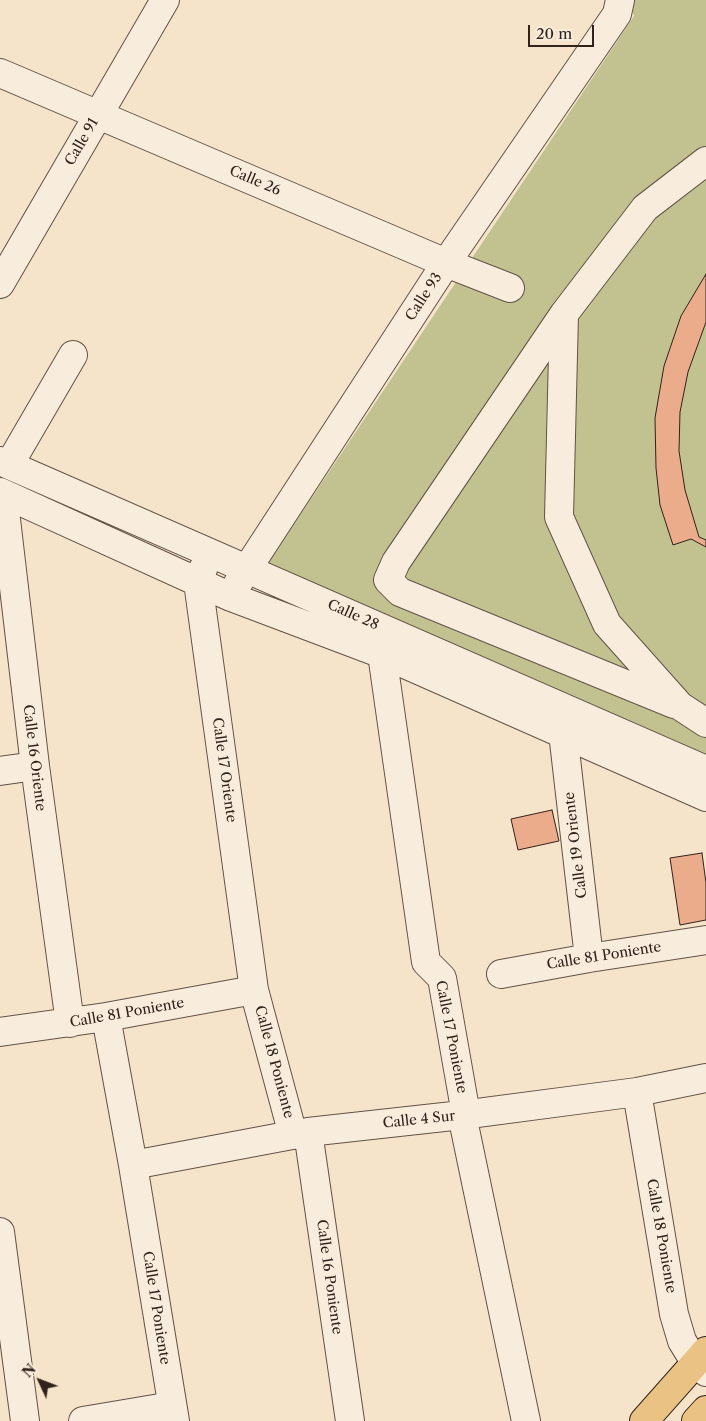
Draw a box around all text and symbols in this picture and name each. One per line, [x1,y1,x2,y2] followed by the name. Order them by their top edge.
[531,15,597,47] scale bar
[536,24,572,43] text: 20 m
[62,115,102,169] street label: Calle 91
[227,163,283,199] street label: Calle 26
[402,270,446,324] street label: Calle 93
[325,596,381,634] street label: Calle 28
[19,704,49,812] street label: Calle 16 Oriente
[208,716,240,824] street label: Calle 17 Oriente
[561,791,591,899] street label: Calle 19 Oriente
[545,939,663,973] street label: Calle 81 Poniente
[432,979,470,1095] street label: Calle 17 Poniente
[68,995,186,1031] street label: Calle 81 Poniente
[251,1004,297,1120] street label: Calle 18 Poniente
[382,1108,456,1132] street label: Calle 4 Sur
[643,1177,679,1295] street label: Calle 18 Poniente
[313,1219,345,1335] street label: Calle 16 Poniente
[139,1250,173,1366] street label: Calle 17 Poniente
[15,1356,65,1406] north arrow
[18,1360,40,1381] text: N

